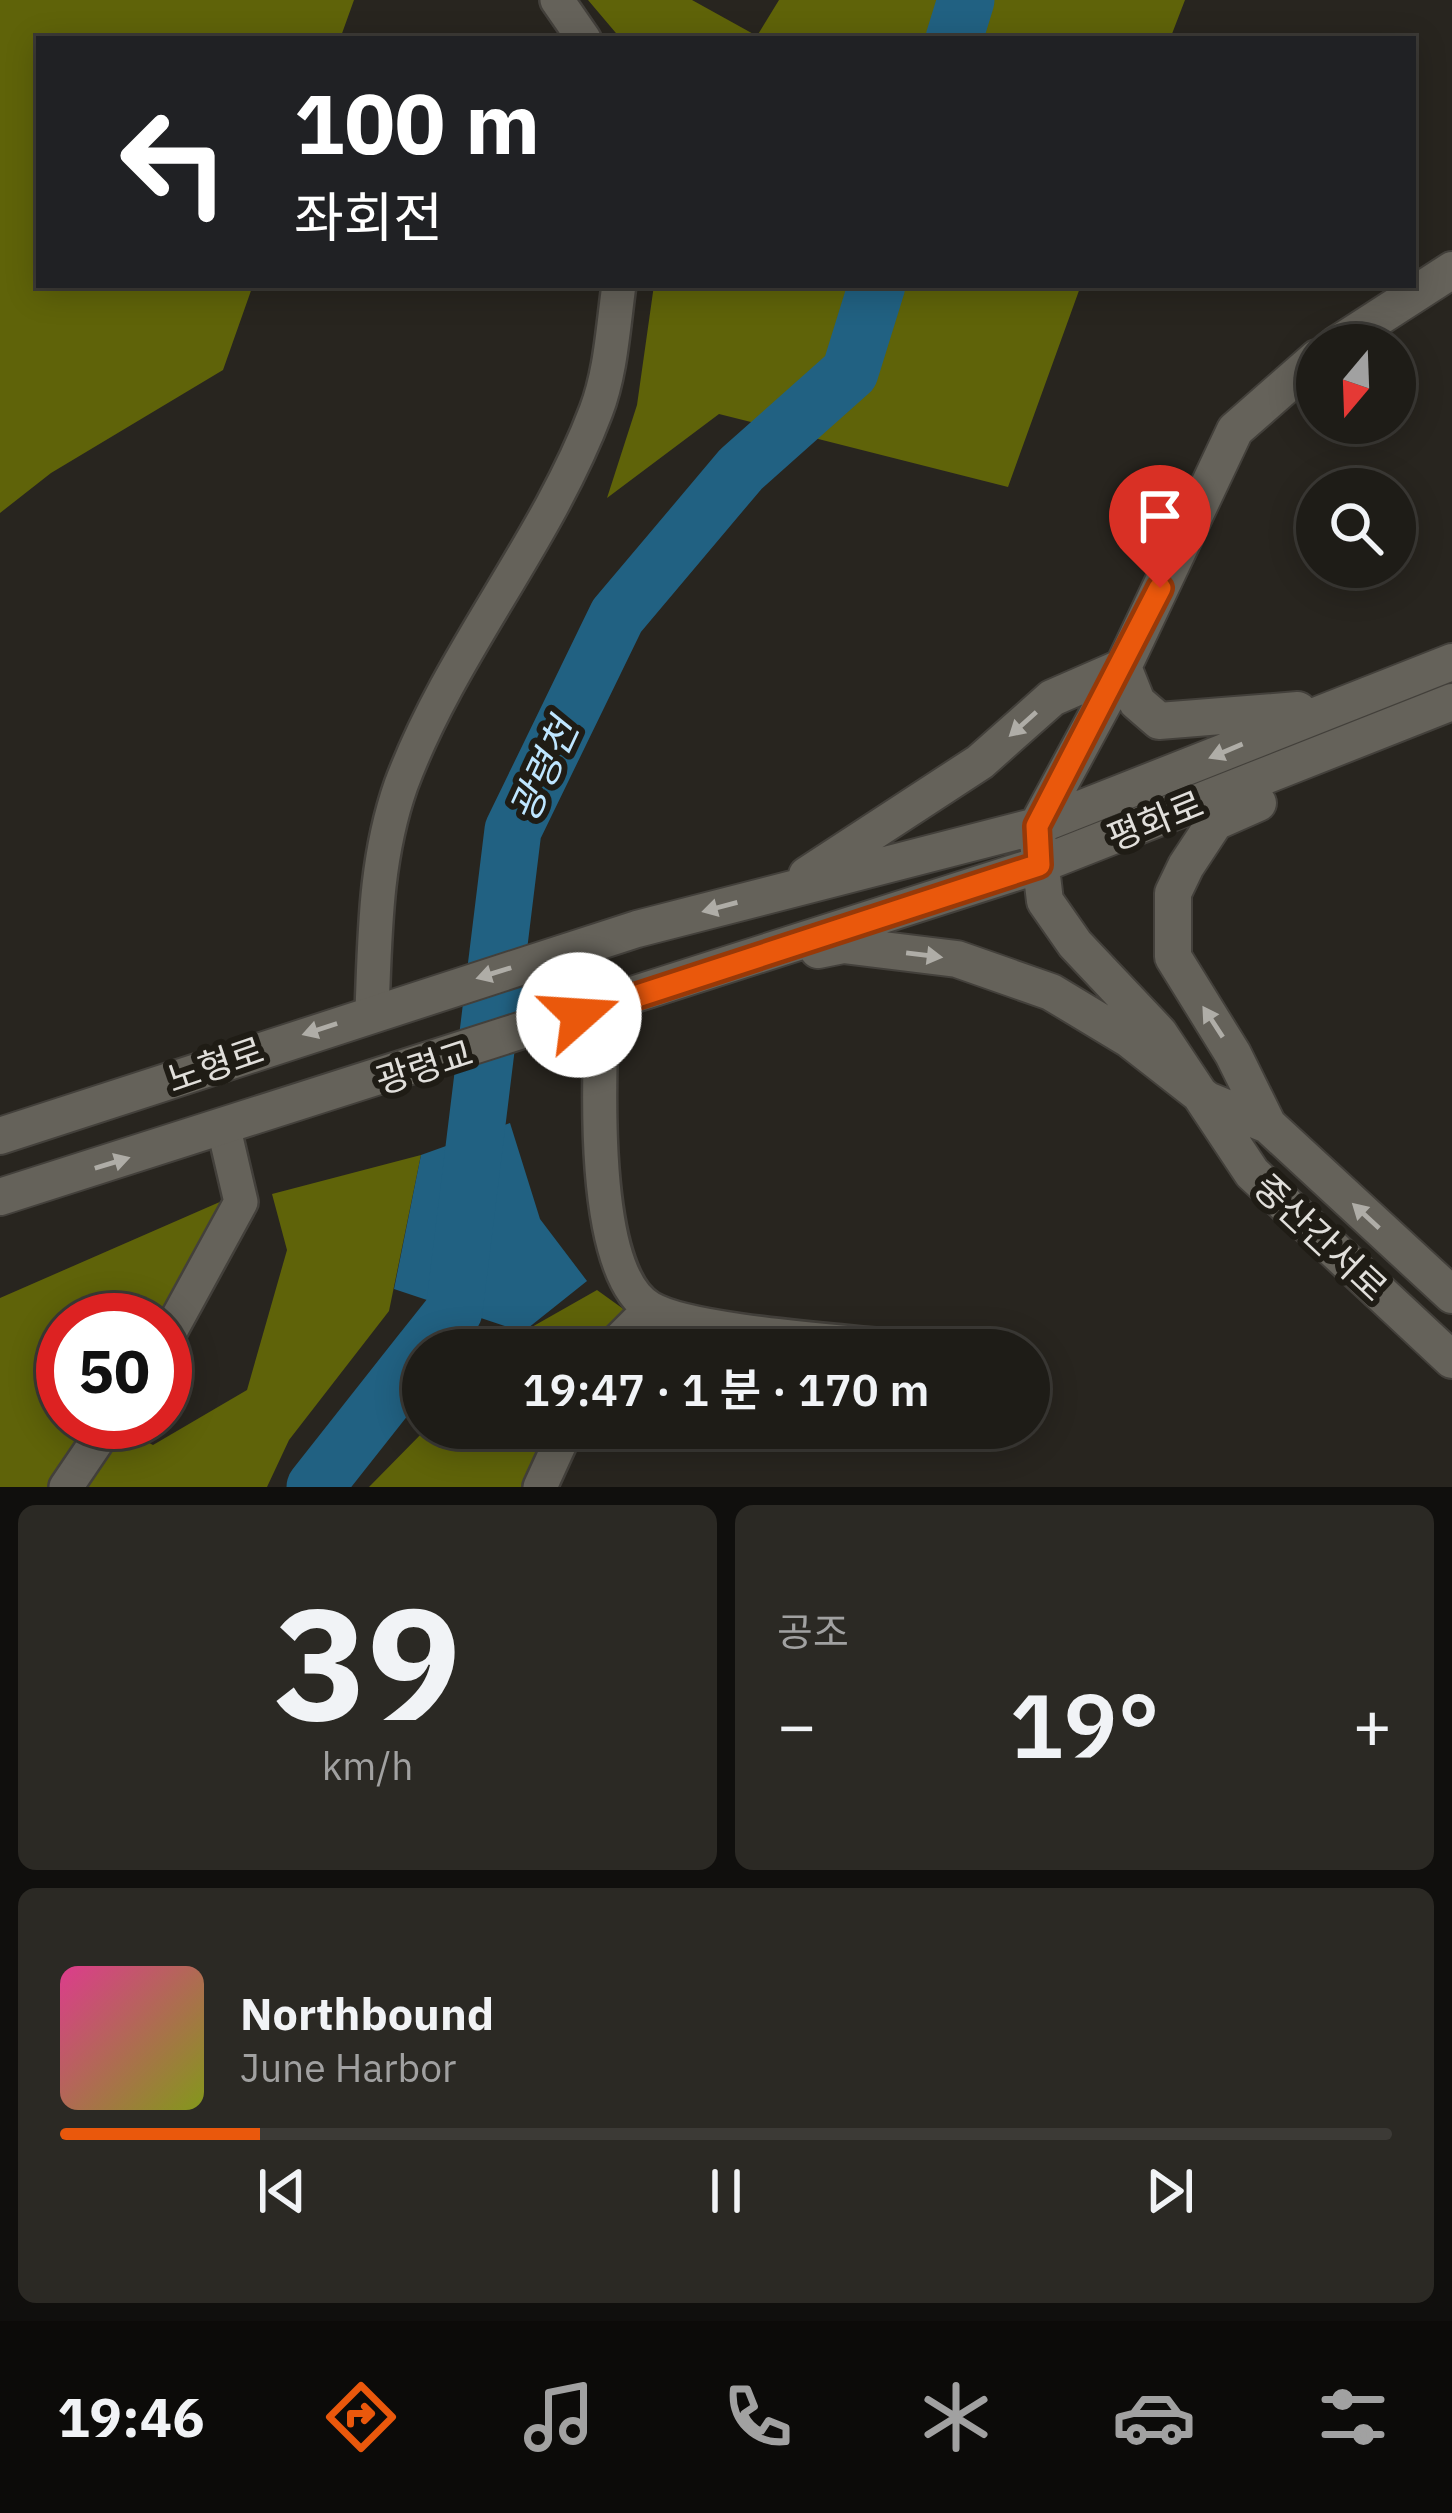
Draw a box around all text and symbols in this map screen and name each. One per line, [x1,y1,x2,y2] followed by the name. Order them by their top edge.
[294,68,540,177] text: 100 m
[96,84,252,240] icon: left
[294,182,443,252] text: 좌회전
[1296,324,1416,444] north arrow
[1296,324,1416,588] map controls
[1109,465,1211,588] pin
[1296,468,1416,588] button: search
[1127,483,1193,549] icon: arrive
[497,707,591,830] water label: 광령천
[1008,710,1037,737] one-way arrow
[1208,742,1243,762] one-way arrow
[1100,780,1210,860] street label: 평화로
[702,898,739,917] one-way arrow
[906,946,943,965] one-way arrow
[516,952,642,1078] position arrow
[475,965,512,983] one-way arrow
[1202,1005,1224,1038] one-way arrow
[301,1020,337,1039] one-way arrow
[160,1026,270,1102] street label: 노형로
[369,1028,479,1104] street label: 광령교
[94,1153,131,1171] one-way arrow
[1244,1163,1398,1311] street label: 중산간서로
[1352,1203,1381,1230] one-way arrow
[36,1293,192,1449] speed limit sign: 50
[523,1360,929,1418] text: 19:47 · 1 분 · 170 m
[274,1560,461,1763] text: 39
[777,1606,849,1657] text: 공조
[1009,1666,1160,1783] text: 19°
[777,1681,817,1767] text: −
[1352,1681,1392,1767] text: +
[322,1740,413,1791] text: km/h
[240,1984,494,2042] text: Northbound
[240,2042,456,2093] text: June Harbor
[249,2158,315,2224] icon: previous
[693,2158,759,2224] icon: pause
[1137,2158,1203,2224] icon: next
[319,2375,403,2459] icon: directions
[517,2375,601,2459] icon: music
[716,2375,800,2459] icon: phone
[914,2375,998,2459] icon: climate
[1112,2375,1196,2459] icon: car
[1311,2375,1395,2459] icon: filters
[57,2382,205,2452] text: 19:46

